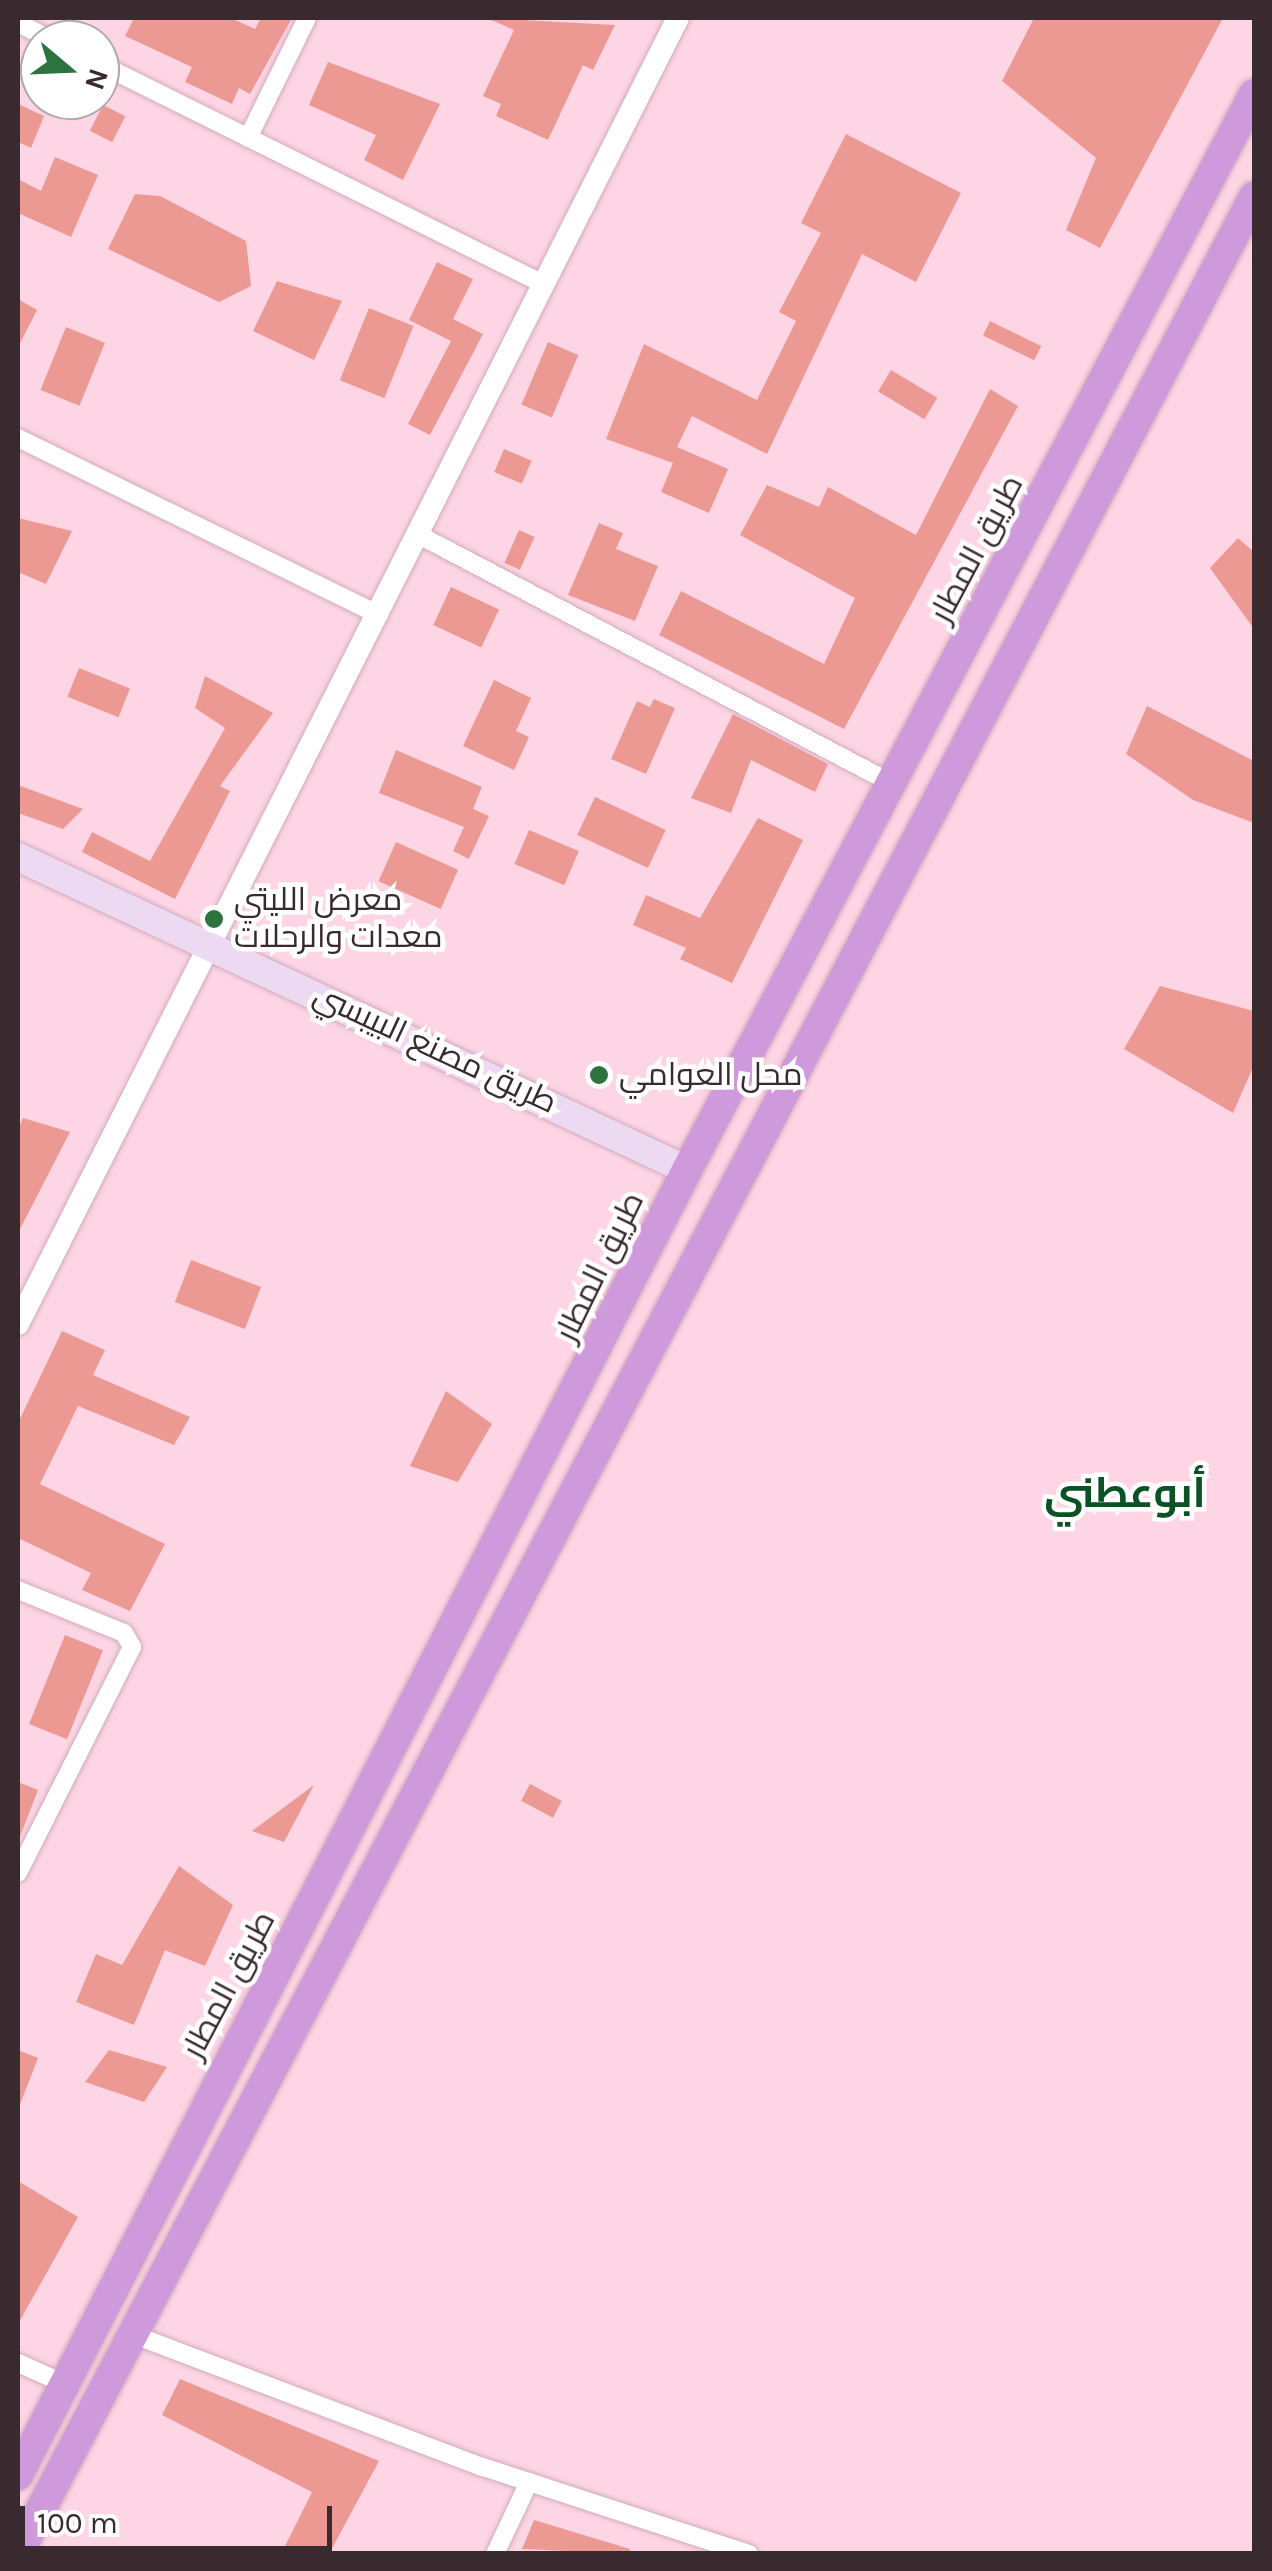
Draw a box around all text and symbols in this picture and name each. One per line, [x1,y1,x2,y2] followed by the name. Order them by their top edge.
[20,20,120,120] north arrow
[78,64,116,94] text: N
[922,469,1032,629] street label: طريق المطار
[234,882,442,957] place label: معرض الليتي معدات والرحلات
[203,908,225,930] marker: معرض الليتي معدات والرحلات
[307,976,563,1122] street label: طريق مصنع البيبسي
[619,1056,803,1094] place label: محل العوامي
[588,1064,610,1086] marker: محل العوامي
[547,1186,653,1348] street label: طريق المطار
[1044,1468,1206,1518] district label: أبوعطني
[174,1905,284,2065] street label: طريق المطار
[25,2486,338,2548] scale bar
[37,2505,118,2541] text: 100 m

